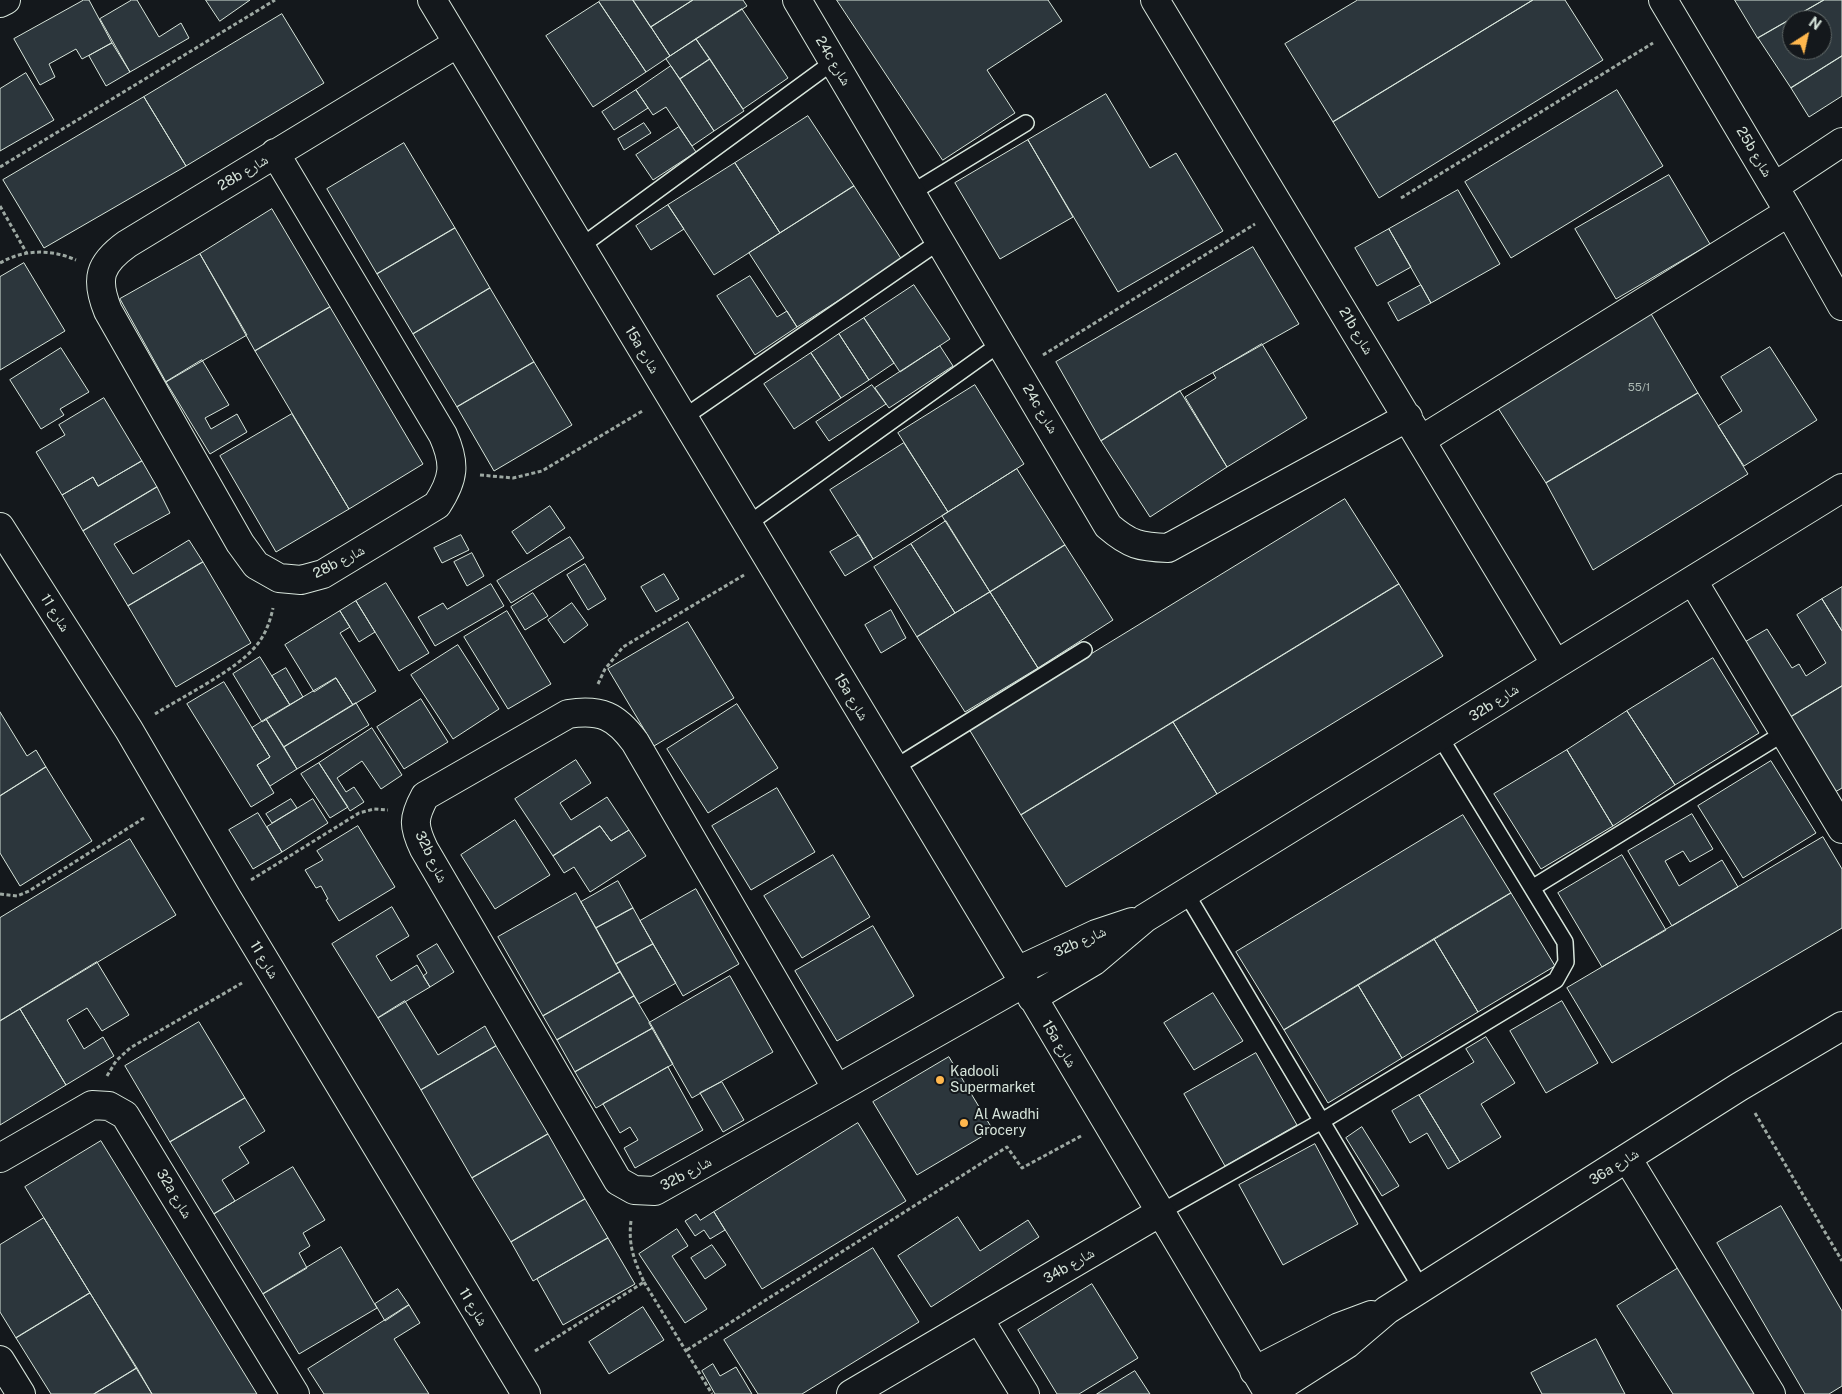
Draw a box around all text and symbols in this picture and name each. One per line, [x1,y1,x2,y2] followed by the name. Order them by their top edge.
[1782,10,1832,60] north arrow
[1806,14,1824,33] text: N
[812,33,854,89] street label: 24c شارع
[1732,124,1776,180] street label: 25b شارع
[215,151,271,195] street label: 28b شارع
[1335,304,1377,358] street label: 21b شارع
[621,323,663,377] street label: 15a شارع
[1019,381,1061,437] street label: 24c شارع
[1628,381,1650,395] house number: 55/1
[310,542,368,582] street label: 28b شارع
[37,591,73,635] street label: شارع 11
[830,670,872,724] street label: 15a شارع
[1466,681,1522,725] street label: 32b شارع
[411,828,451,886] street label: 32b شارع
[1051,923,1109,961] street label: 32b شارع
[246,938,282,982] street label: شارع 11
[1038,1017,1080,1071] street label: 15a شارع
[950,1064,1035,1096] place label: Kadooli Supermarket
[934,1074,946,1086] marker: Kadooli Supermarket
[974,1107,1039,1140] place label: Al Awadhi Grocery
[958,1117,970,1129] marker: Al Awadhi Grocery
[1586,1145,1642,1189] street label: 36a شارع
[658,1154,714,1194] street label: 32b شارع
[153,1166,195,1222] street label: 32a شارع
[1041,1245,1097,1287] street label: 34b شارع
[455,1285,491,1329] street label: شارع 11

